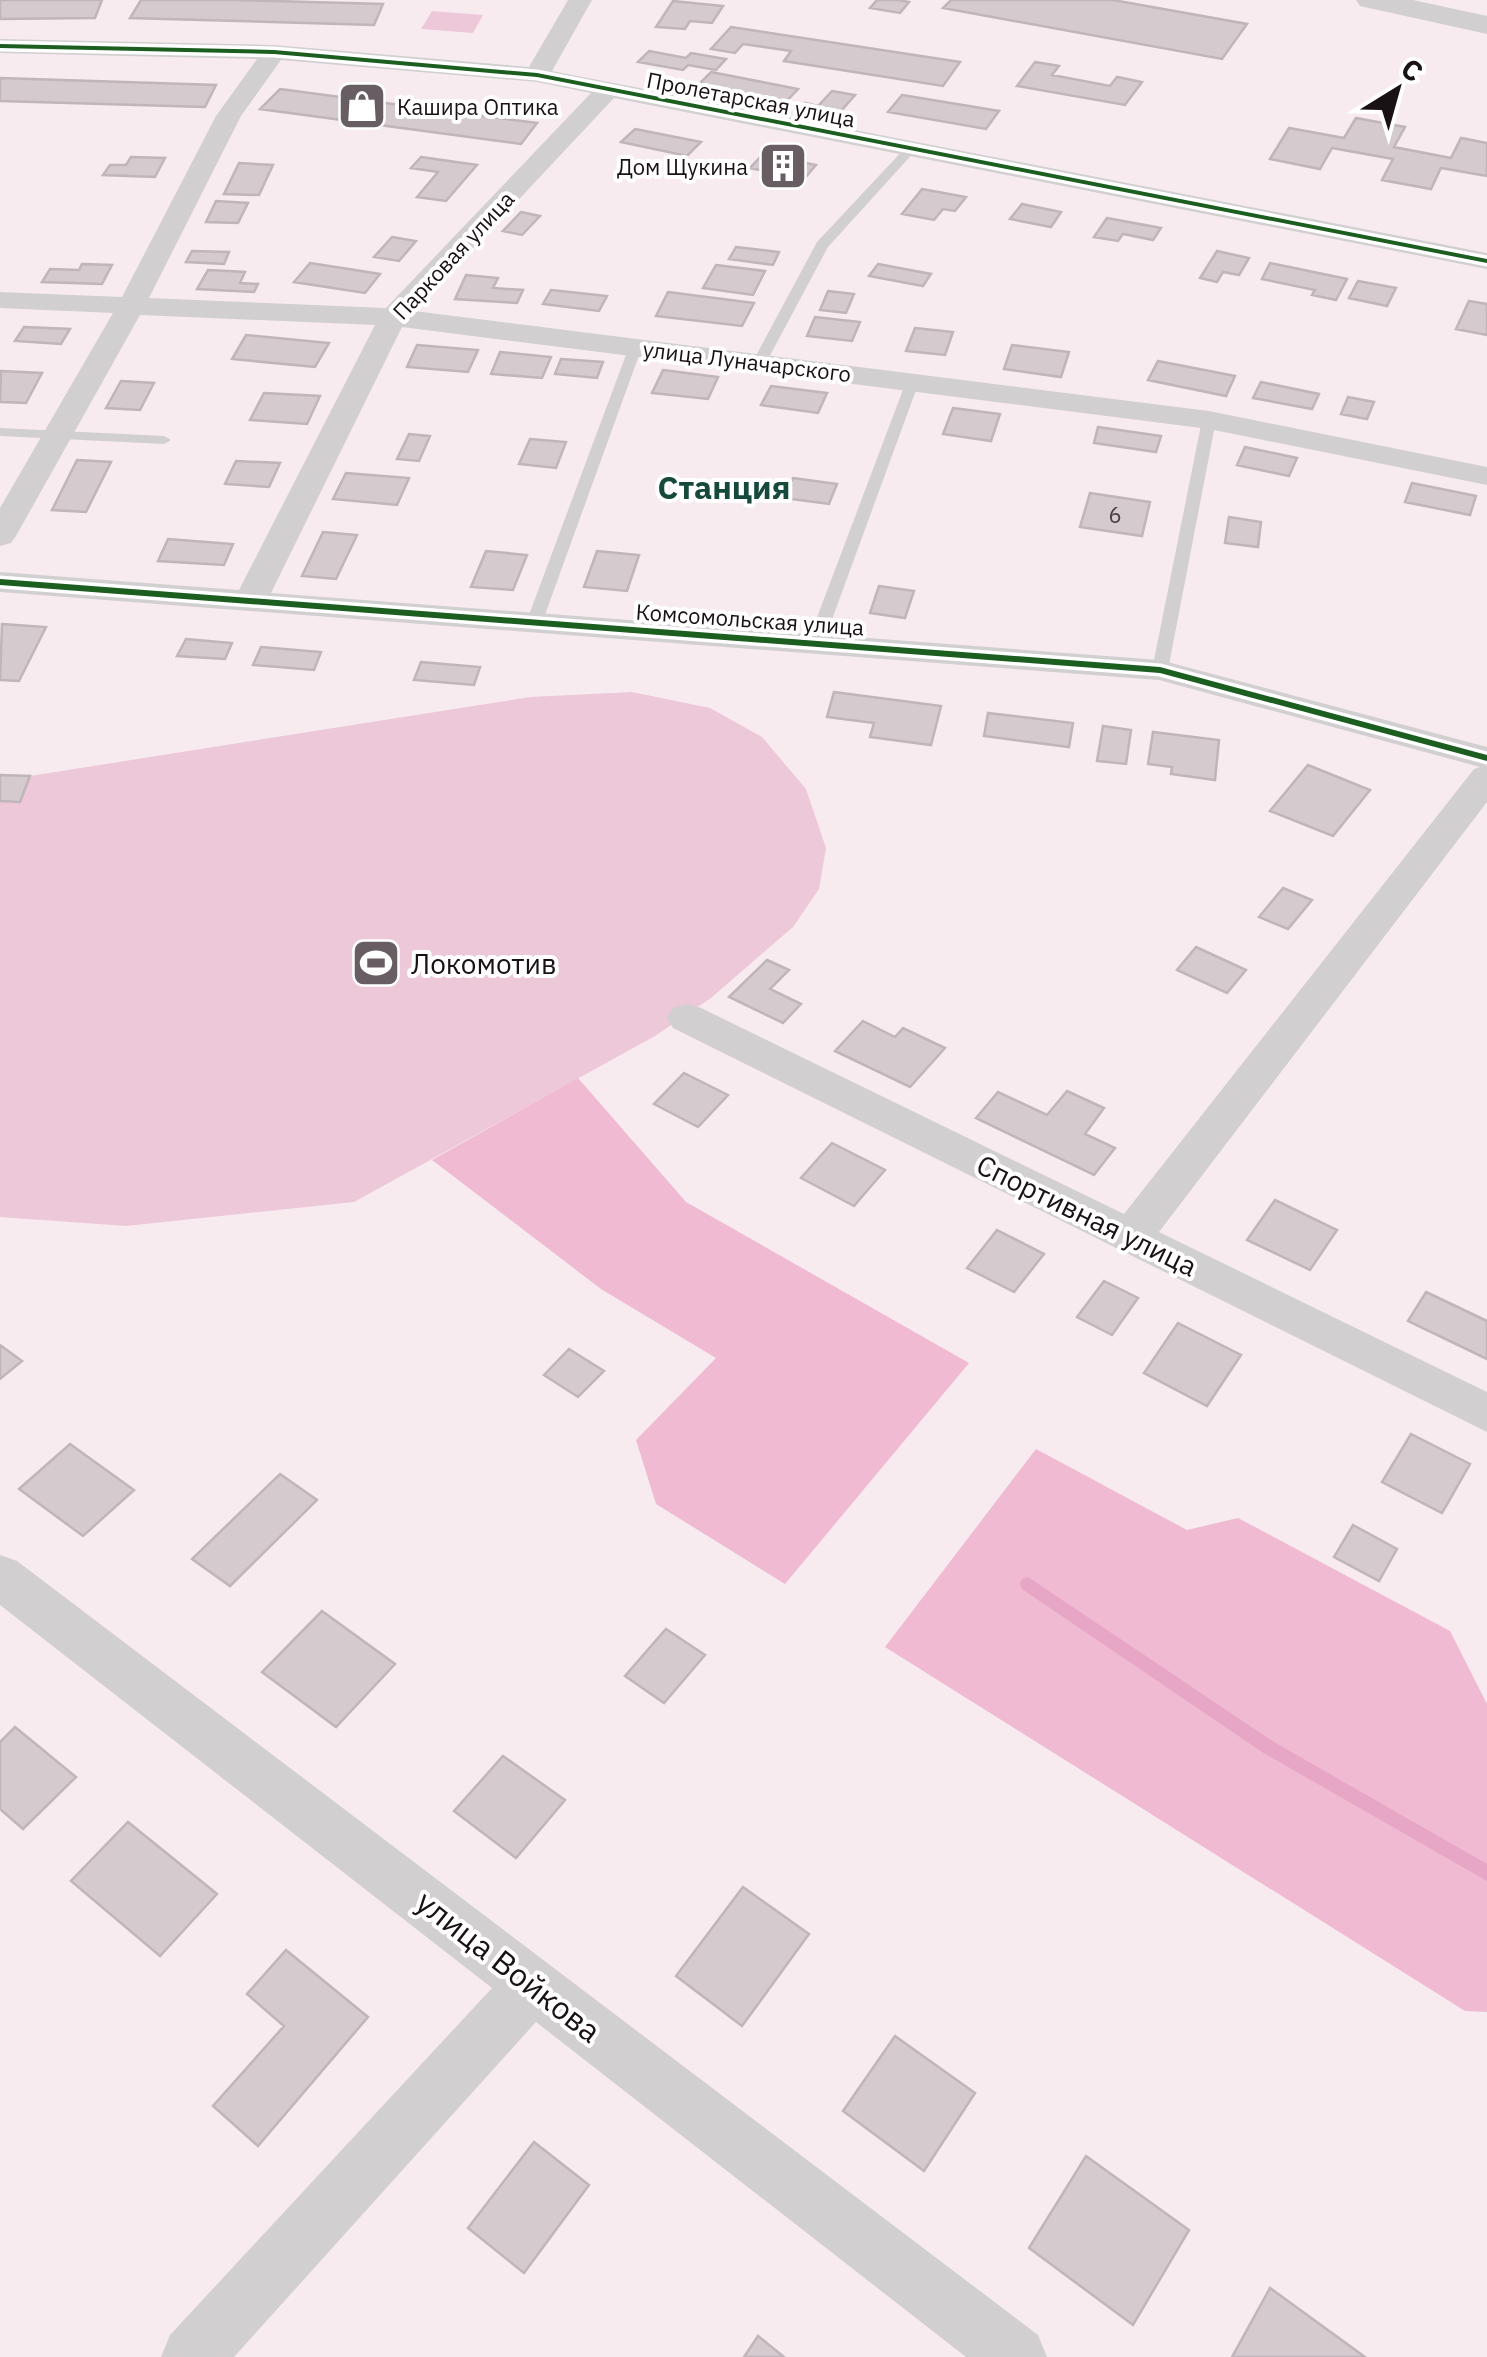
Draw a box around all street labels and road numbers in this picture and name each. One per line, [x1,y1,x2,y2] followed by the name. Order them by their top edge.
[644,65,858,133] street label: Пролетарская улица
[386,184,520,325] street label: Парковая улица
[641,334,853,388] street label: улица Луначарского
[635,597,865,641] street label: Комсомольская улица
[971,1146,1203,1284] street label: Спортивная улица
[408,1881,610,2051] street label: улица Войкова

